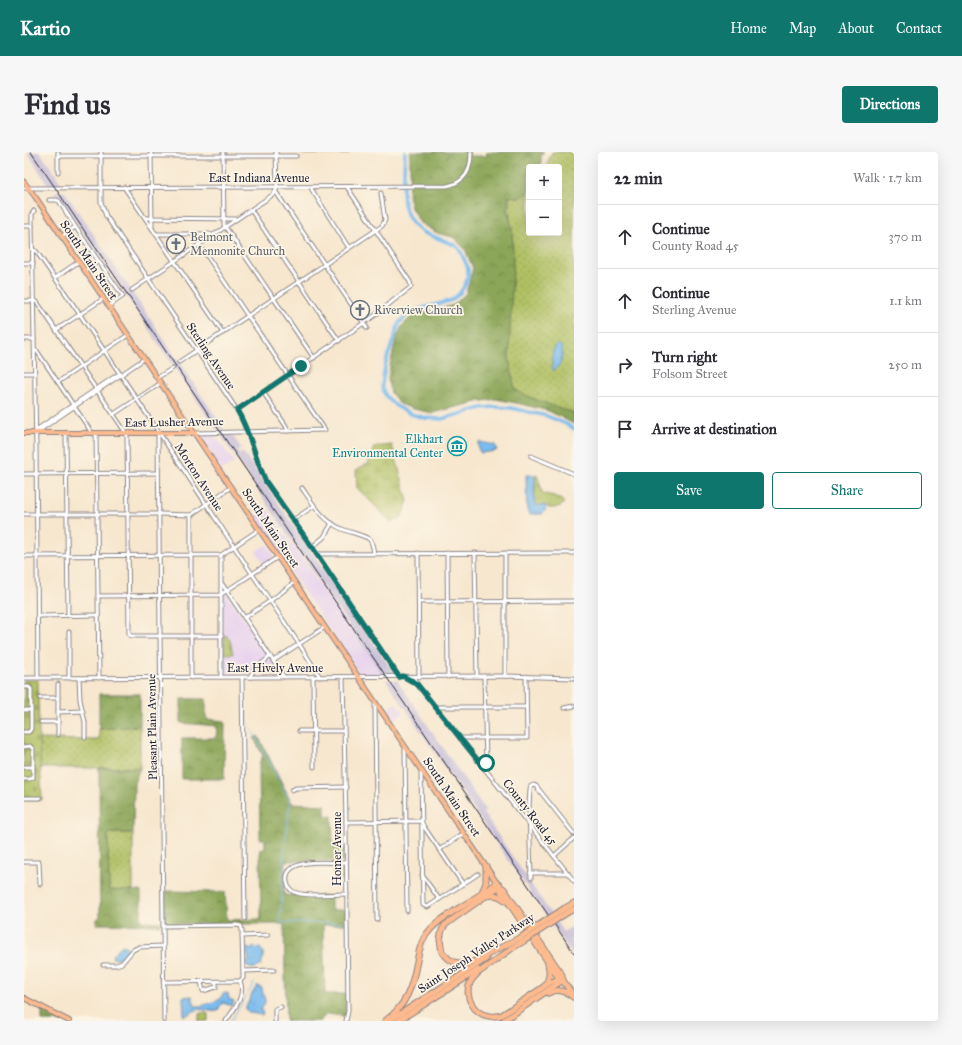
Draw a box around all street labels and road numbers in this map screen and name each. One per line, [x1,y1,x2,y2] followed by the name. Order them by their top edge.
[208,171,310,185] street label: East Indiana Avenue
[57,218,121,303] street label: South Main Street
[183,320,239,393] street label: Sterling Avenue
[124,414,224,430] street label: East Lusher Avenue
[172,440,226,514] street label: Morton Avenue
[239,486,303,571] street label: South Main Street
[227,661,323,675] street label: East Hively Avenue
[144,674,160,780] street label: Pleasant Plain Avenue
[420,755,484,840] street label: South Main Street
[500,776,560,848] street label: County Road 45
[330,812,344,886] street label: Homer Avenue
[415,910,538,997] street label: Saint Joseph Valley Parkway

